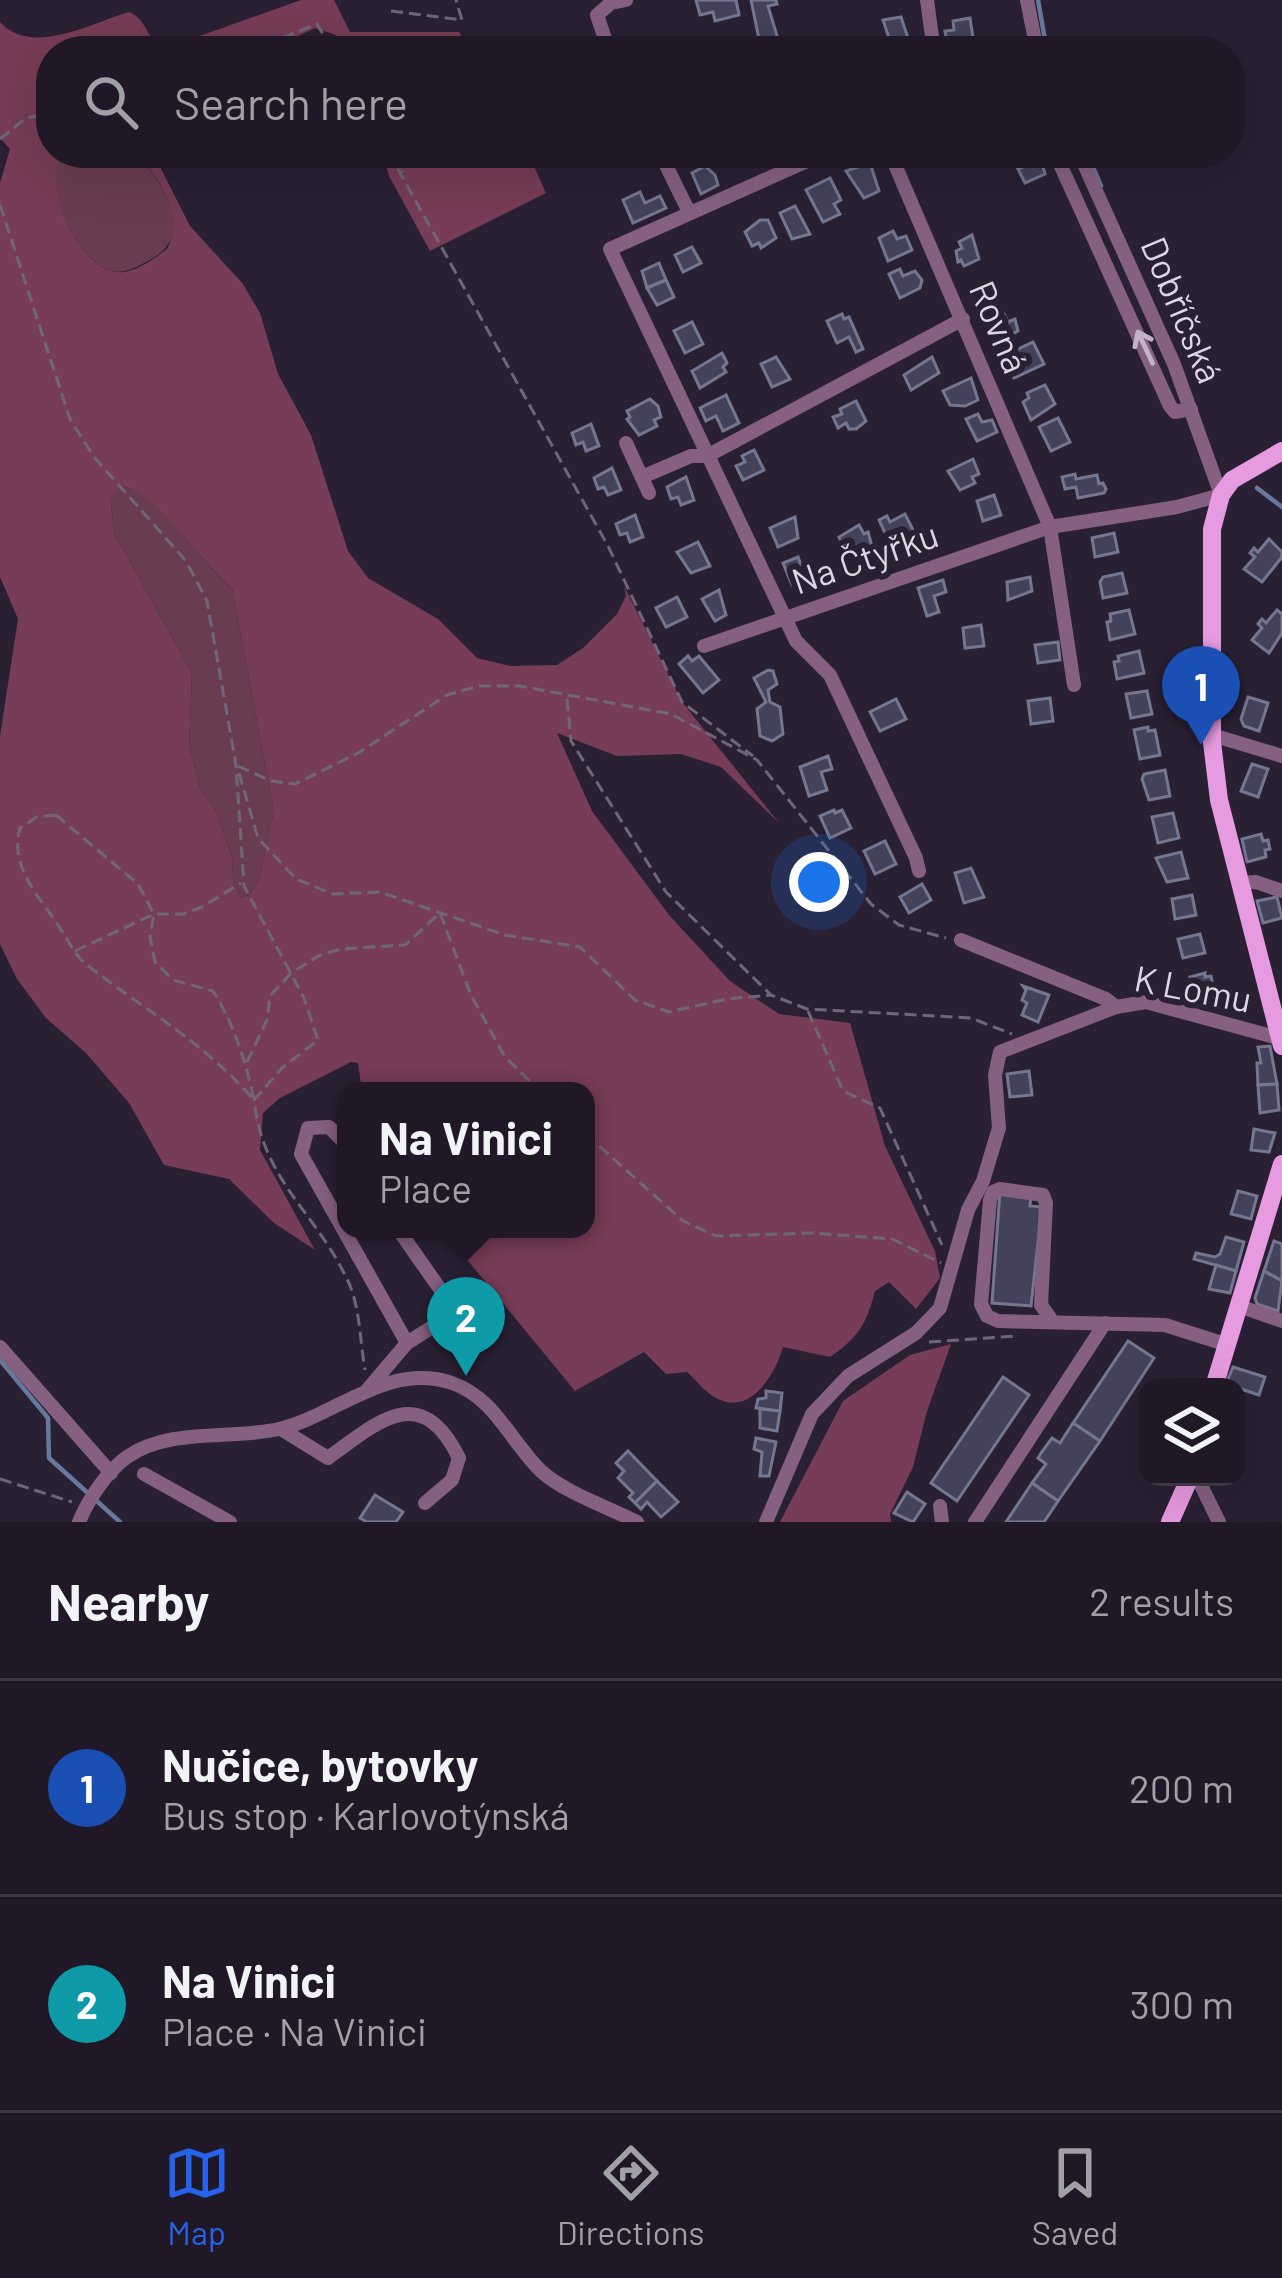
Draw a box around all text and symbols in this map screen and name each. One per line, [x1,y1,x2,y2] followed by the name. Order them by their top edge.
[36,36,1246,168] search box
[78,69,144,135] icon: search
[174,75,408,129] text: Search here
[1133,230,1233,389] street label: Dobříčská
[962,274,1039,379] street label: Rovná
[1132,330,1154,366] one-way arrow
[786,512,943,602] street label: Na Čtyřku
[1162,646,1240,745] pin: 1
[789,852,849,912] your location
[1131,955,1255,1020] street label: K Lomu
[337,1082,595,1238] popup
[379,1110,553,1164] text: Na Vinici
[379,1164,472,1211] text: Place
[427,1277,505,1376] pin: 2
[1138,1378,1246,1486] map controls
[1138,1378,1246,1486] button: layers
[48,1570,209,1631] text: Nearby
[1089,1577,1234,1624] text: 2 results
[162,1737,478,1791] text: Nučice, bytovky
[80,1764,94,1811] text: 1
[1129,1764,1234,1811] text: 200 m
[162,1791,570,1838] text: Bus stop · Karlovotýnská
[162,1953,336,2007] text: Na Vinici
[76,1980,98,2027] text: 2
[1130,1980,1234,2027] text: 300 m
[162,2007,427,2054] text: Place · Na Vinici
[164,2140,230,2252] tab: Map
[557,2140,704,2252] tab: Directions
[1032,2140,1118,2252] tab: Saved

